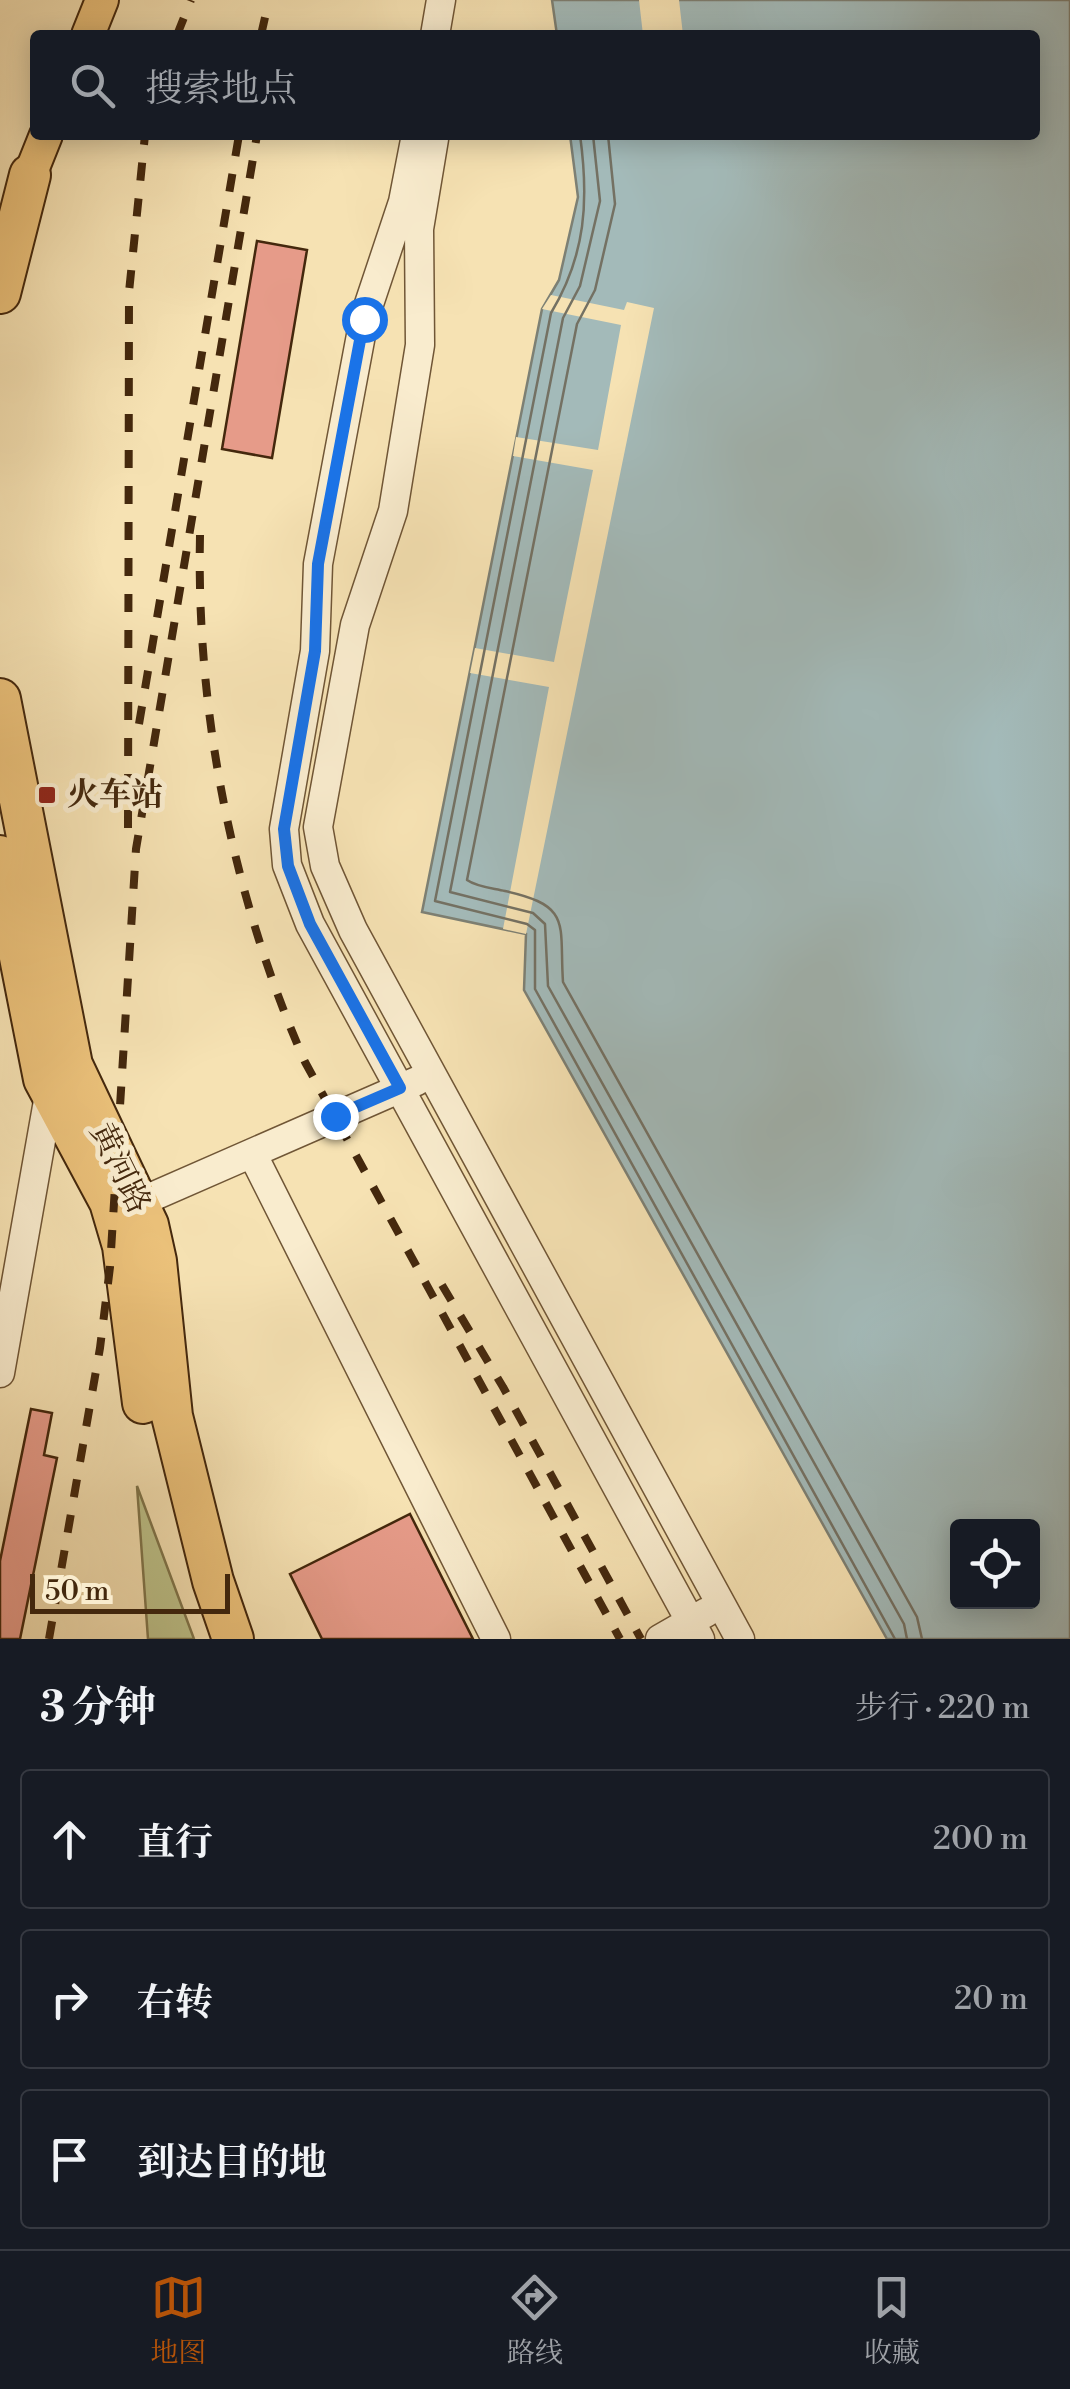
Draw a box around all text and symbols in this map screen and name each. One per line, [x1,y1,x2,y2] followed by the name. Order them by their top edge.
[30,30,1040,140] search box
[65,58,120,113] icon: search
[145,66,297,113] text: 搜索地点
[342,297,388,343] route start
[67,775,163,815] place label: 火车站
[36,784,58,806] marker: 火车站
[313,1094,359,1140] route end
[81,1116,159,1220] street label: 黄河路
[950,1519,1040,1609] map controls
[950,1519,1040,1609] button: locate
[30,1569,230,1614] scale bar
[45,1574,109,1609] text: 50 m
[40,1682,156,1735] text: 3 分钟
[855,1688,1030,1728] text: 步行 · 220 m
[42,1812,97,1867] icon: ahead
[933,1819,1028,1859] text: 200 m
[137,1820,213,1867] text: 直行
[42,1972,97,2027] icon: right
[954,1979,1028,2019] text: 20 m
[137,1980,213,2027] text: 右转
[42,2132,97,2187] icon: arrive
[137,2140,327,2187] text: 到达目的地
[150,2270,206,2371] tab: 地图
[507,2270,563,2371] tab: 路线
[864,2270,920,2371] tab: 收藏

